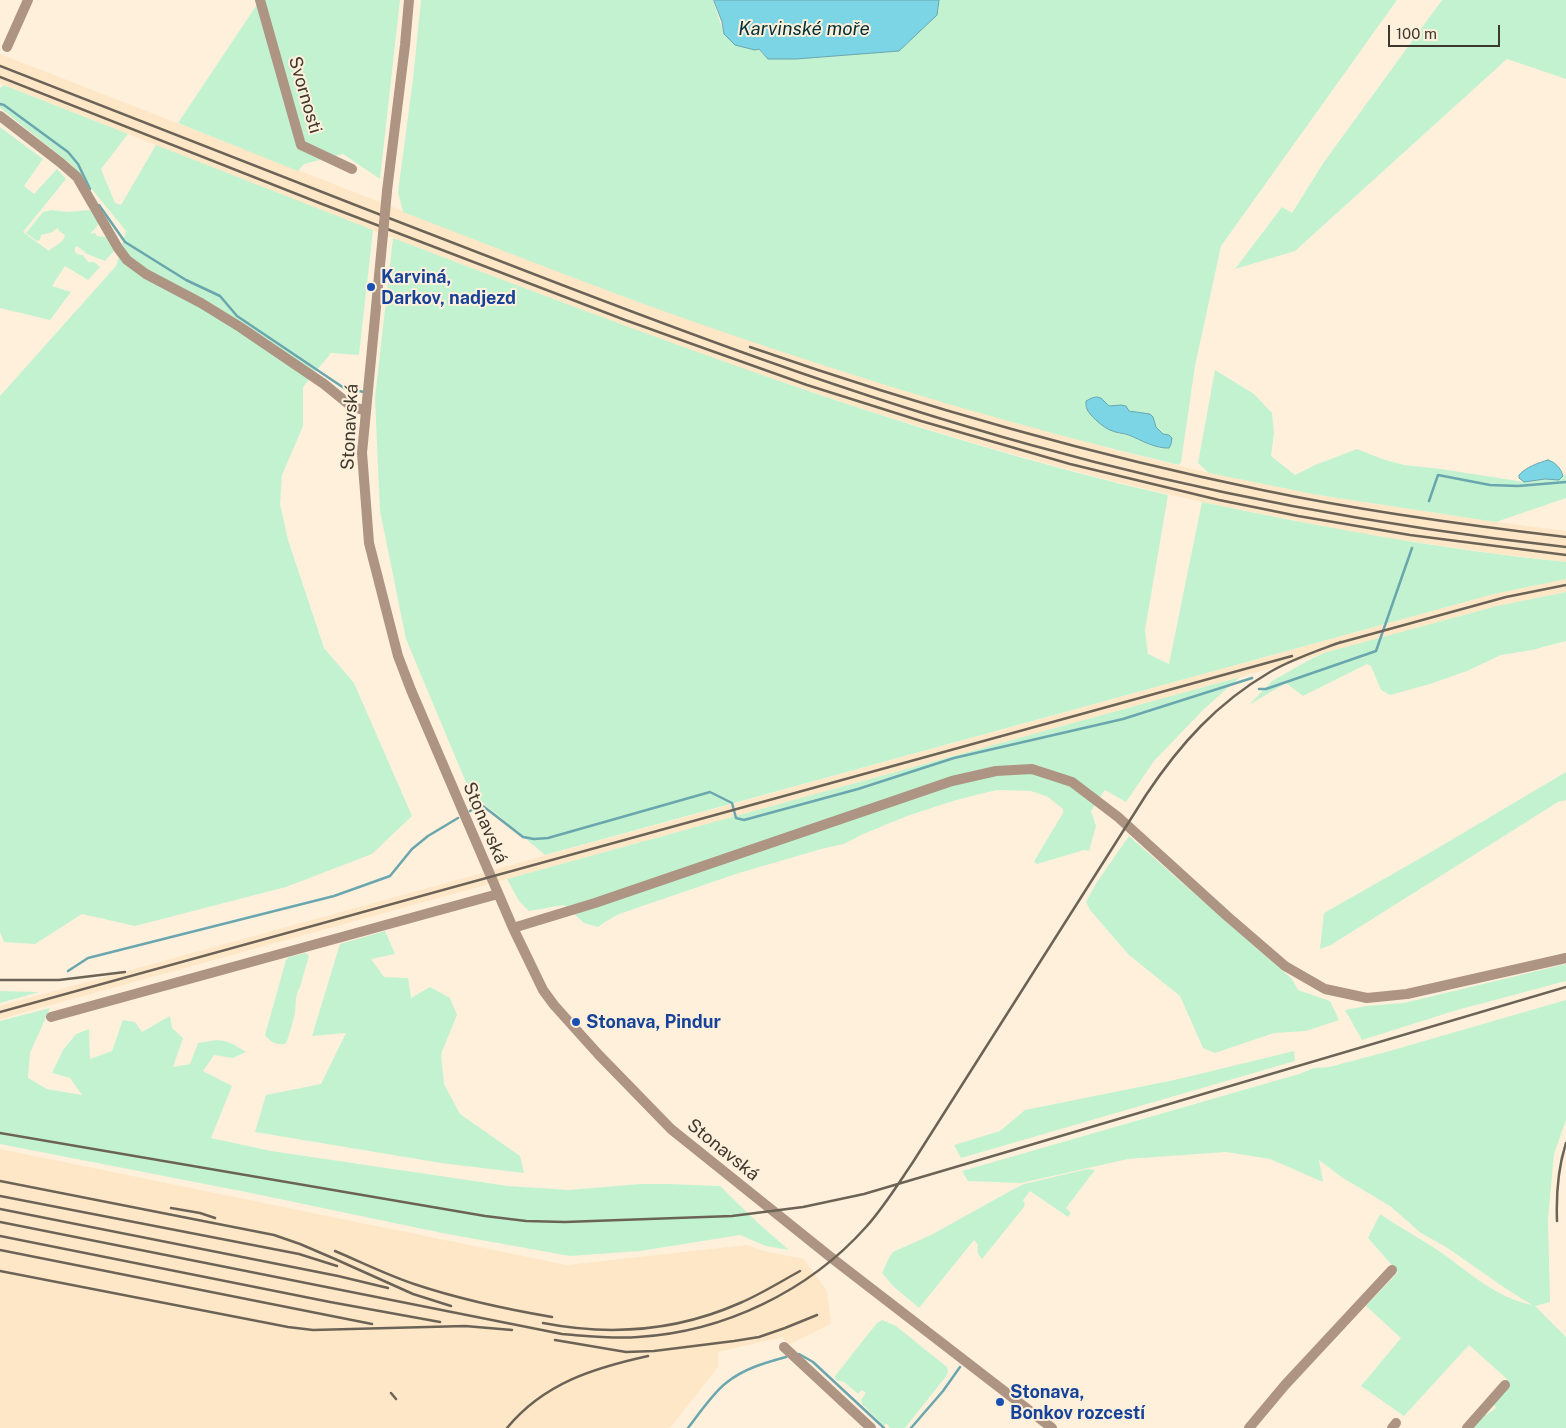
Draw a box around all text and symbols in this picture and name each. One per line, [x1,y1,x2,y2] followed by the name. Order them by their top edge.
[1391,15,1504,47] scale bar
[738,18,870,40] water label: Karvinské moře
[1396,25,1437,42] text: 100 m
[284,54,326,136] street label: Svornosti
[381,266,516,308] place label: Karviná, Darkov, nadjezd
[365,281,377,293] marker: Karviná, Darkov, nadjezd
[337,383,363,471] street label: Stonavská
[458,779,512,867] street label: Stonavská
[586,1011,721,1033] place label: Stonava, Pindur
[570,1016,582,1028] marker: Stonava, Pindur
[683,1114,763,1186] street label: Stonavská
[1010,1381,1145,1424] place label: Stonava, Bonkov rozcestí
[994,1396,1006,1408] marker: Stonava, Bonkov rozcestí

